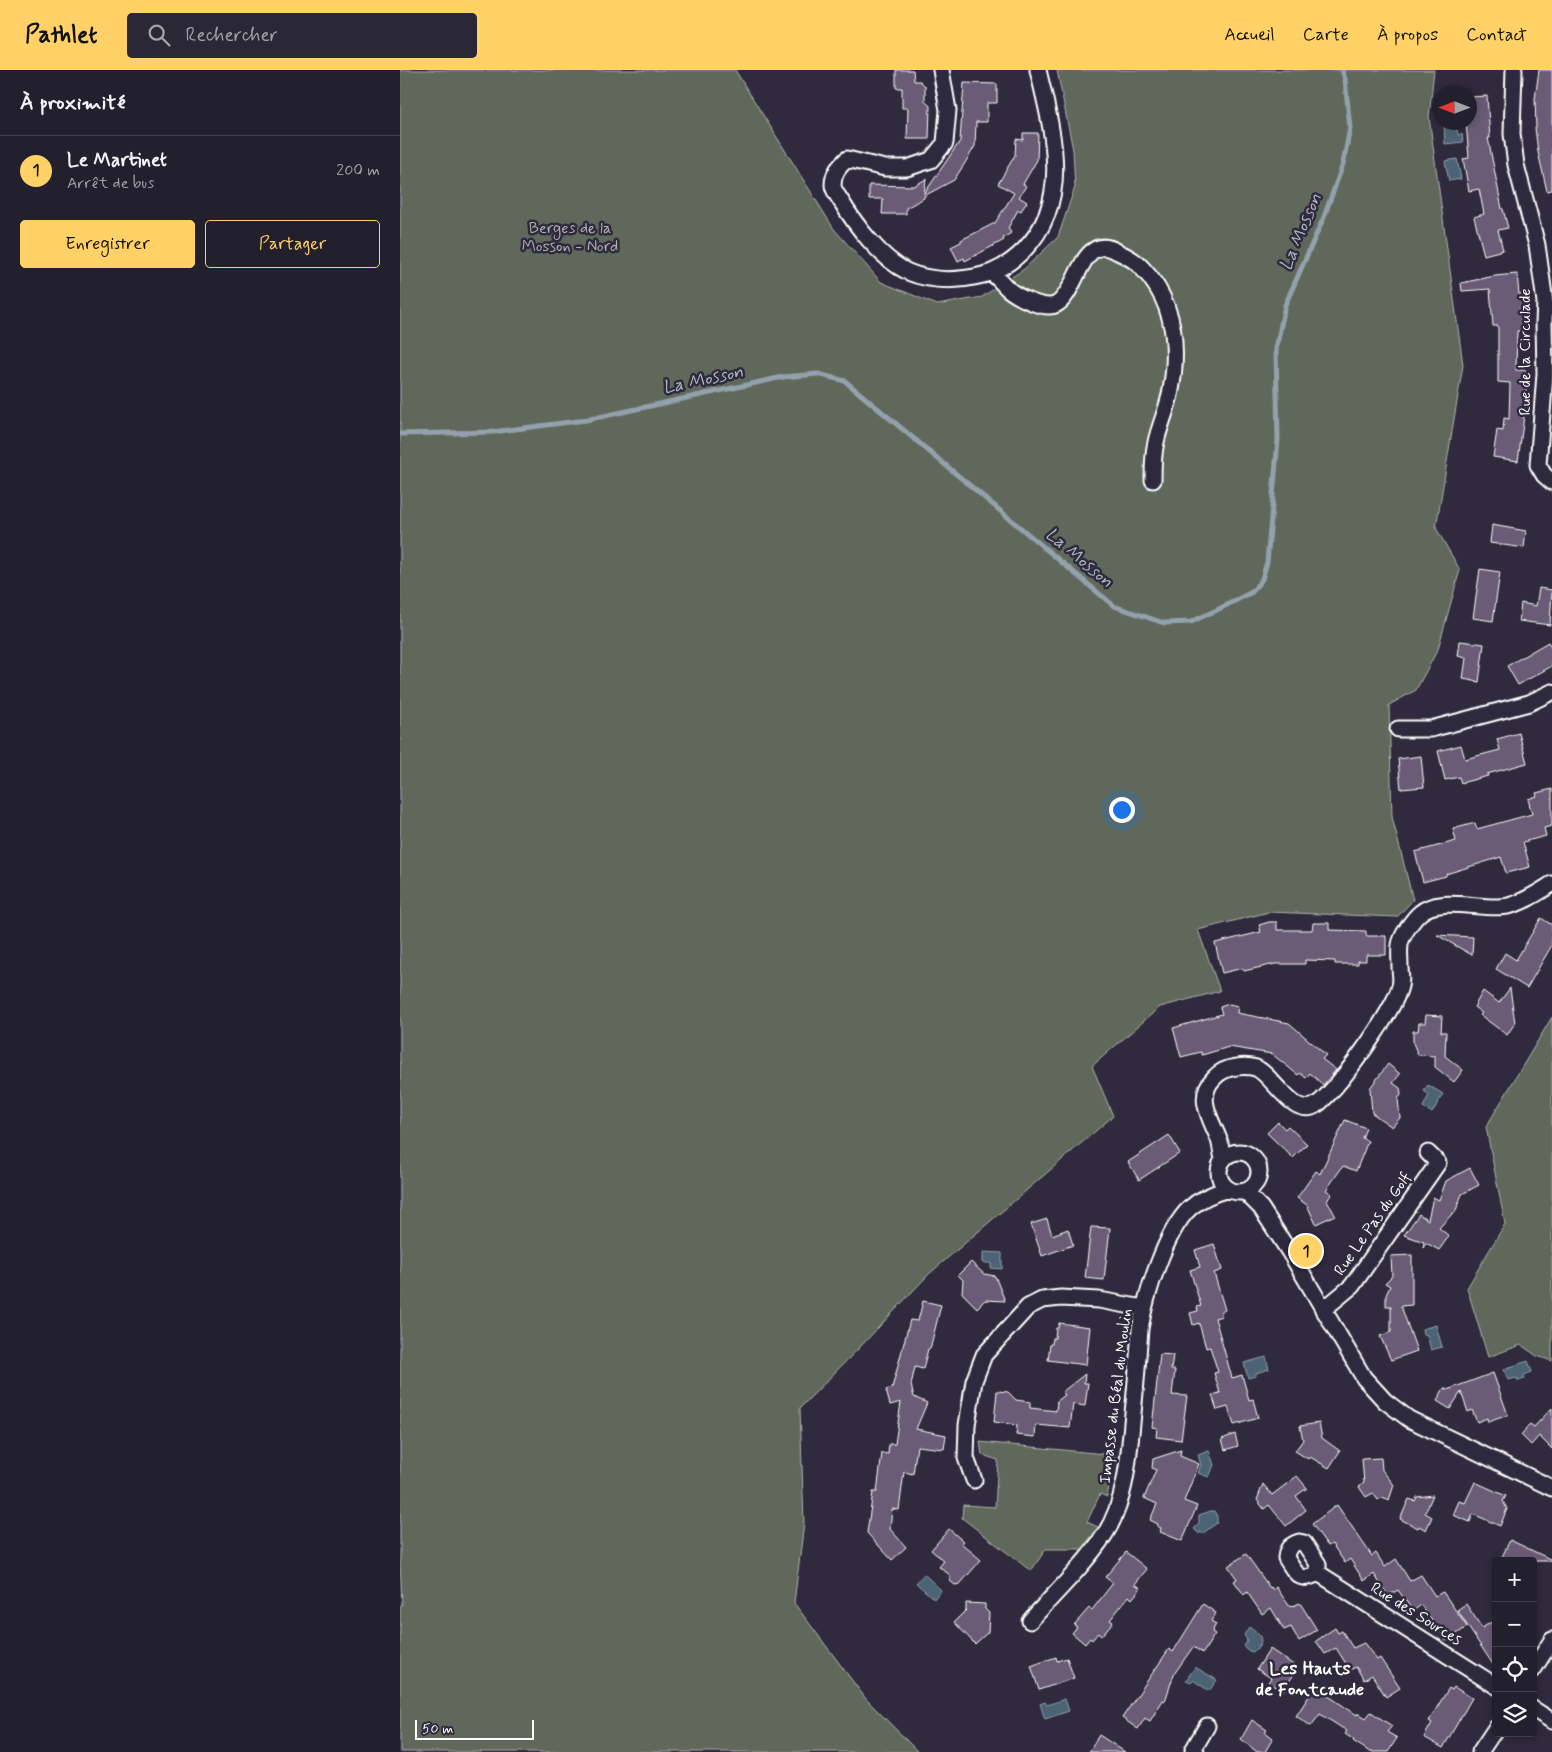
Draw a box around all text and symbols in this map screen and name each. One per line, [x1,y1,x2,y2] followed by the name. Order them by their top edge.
[127,13,477,58] search box
[25,20,97,51] text: Pathlet
[145,21,173,49] icon: search
[185,23,278,48] text: Rechercher
[1224,23,1275,47] text: Accueil
[1303,23,1349,47] text: Carte
[1377,23,1438,47] text: À propos
[1466,23,1527,47] text: Contact
[1432,85,1477,130] north arrow
[20,89,126,117] text: À proximité
[67,148,167,173] text: Le Martinet
[32,160,40,181] text: 1
[336,160,380,181] text: 200 m
[67,173,154,194] text: Arrêt de bus
[1274,190,1328,274] water label: La Mosson
[522,218,618,257] park label: Berges de la Mosson - Nord
[20,220,195,268] button: Enregistrer
[205,220,380,268] button: Partager
[1515,289,1536,415] street label: Rue de la Circulade
[661,360,745,400] water label: La Mosson
[1040,523,1118,593] water label: La Mosson
[1109,797,1135,823] your location
[1329,1168,1417,1280] street label: Rue Le Pas du Golf
[1290,1232,1322,1270] pin: 1
[1095,1307,1137,1485] street label: Impasse du Béal du Moulin
[1492,1557,1537,1737] map controls
[1492,1557,1537,1602] button: +
[1366,1577,1466,1651] street label: Rue des Sources
[1492,1602,1537,1647] button: −
[1492,1647,1537,1692] button: locate
[1256,1657,1364,1702] district label: Les Hauts de Fontcaude
[1492,1692,1537,1737] button: layers
[415,1717,534,1740] scale bar
[422,1720,453,1738] text: 50 m

